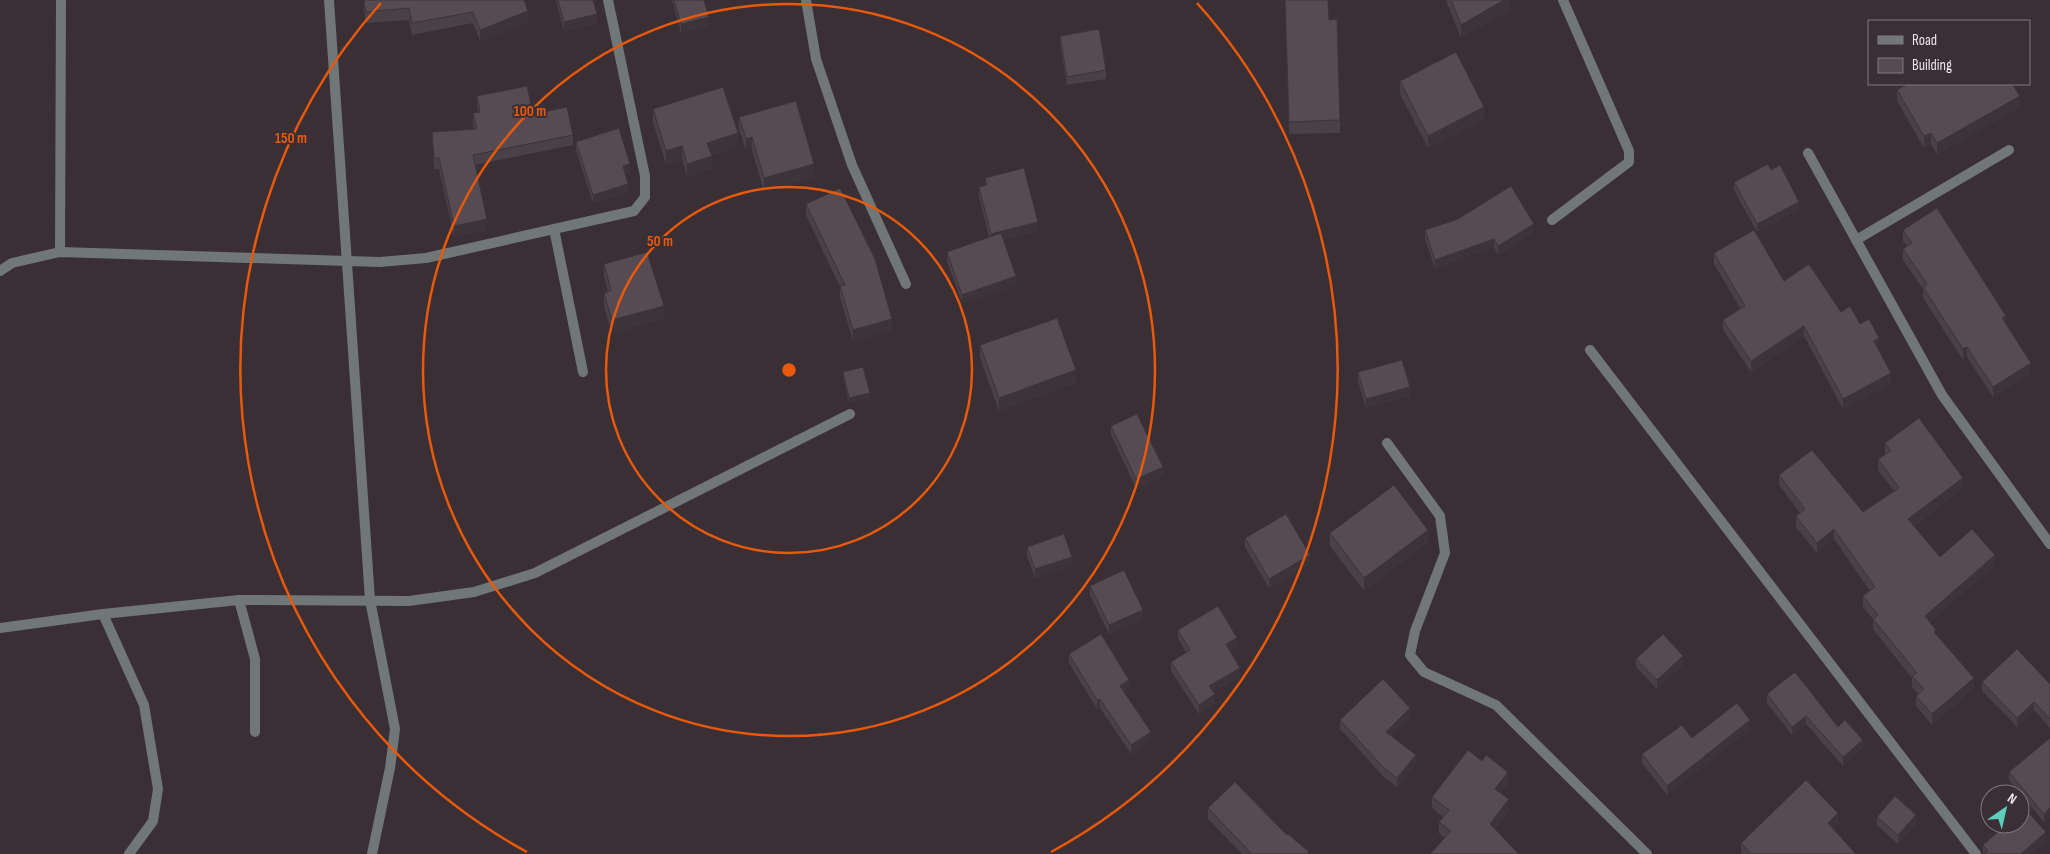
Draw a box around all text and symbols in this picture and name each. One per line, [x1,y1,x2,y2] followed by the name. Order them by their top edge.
[1868,20,2030,85] legend
[1912,31,1937,50] text: Road
[1912,56,1952,75] text: Building
[514,102,546,121] text: 100 m
[275,129,307,148] text: 150 m
[647,232,673,251] text: 50 m
[780,361,798,379] centre of rings
[1980,784,2030,834] north arrow
[2004,789,2020,808] text: N

